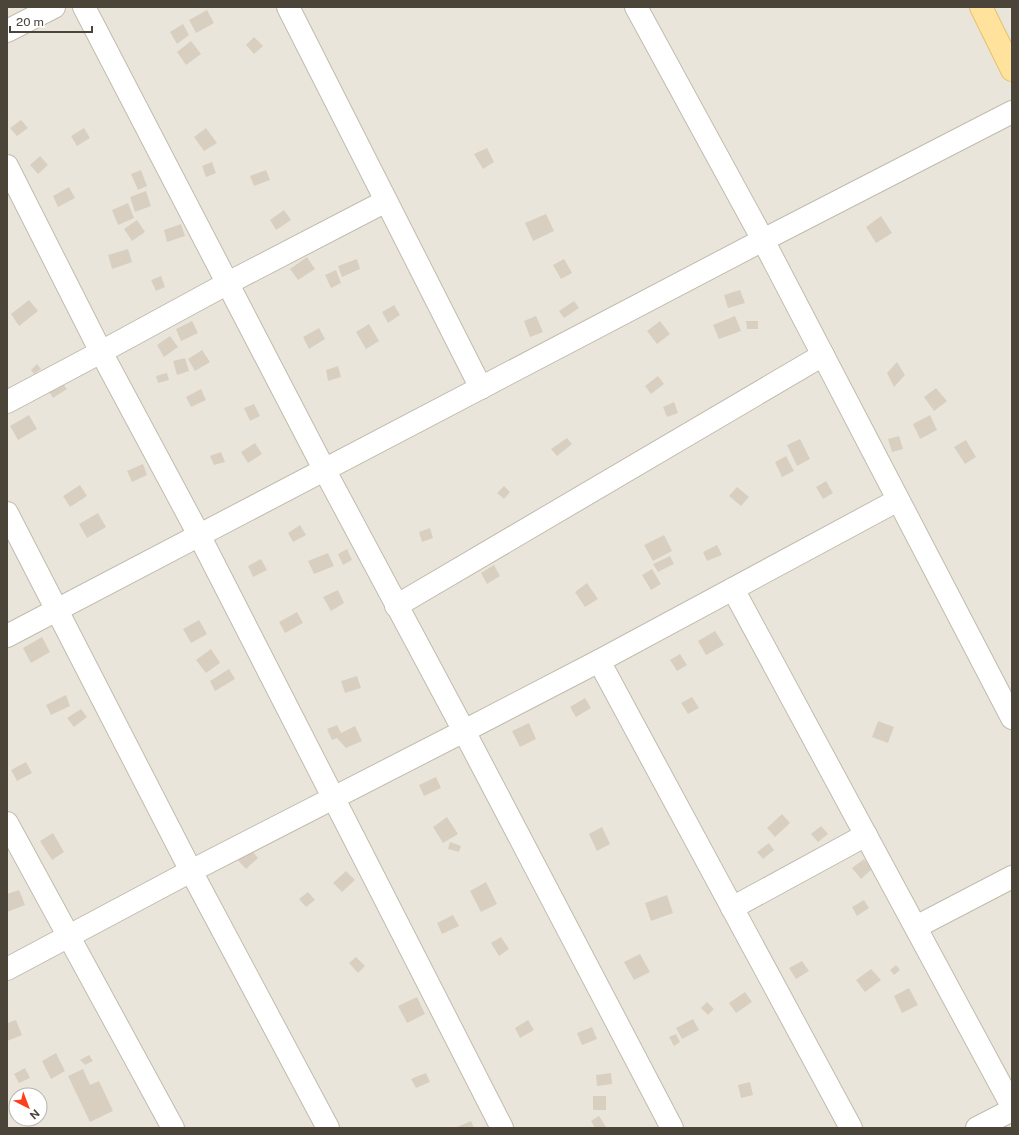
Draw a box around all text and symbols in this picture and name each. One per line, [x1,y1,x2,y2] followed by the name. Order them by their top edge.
[10,8,92,34] scale bar
[16,15,44,29] text: 20 m
[8,1087,48,1127] north arrow
[27,1107,42,1122] text: N

